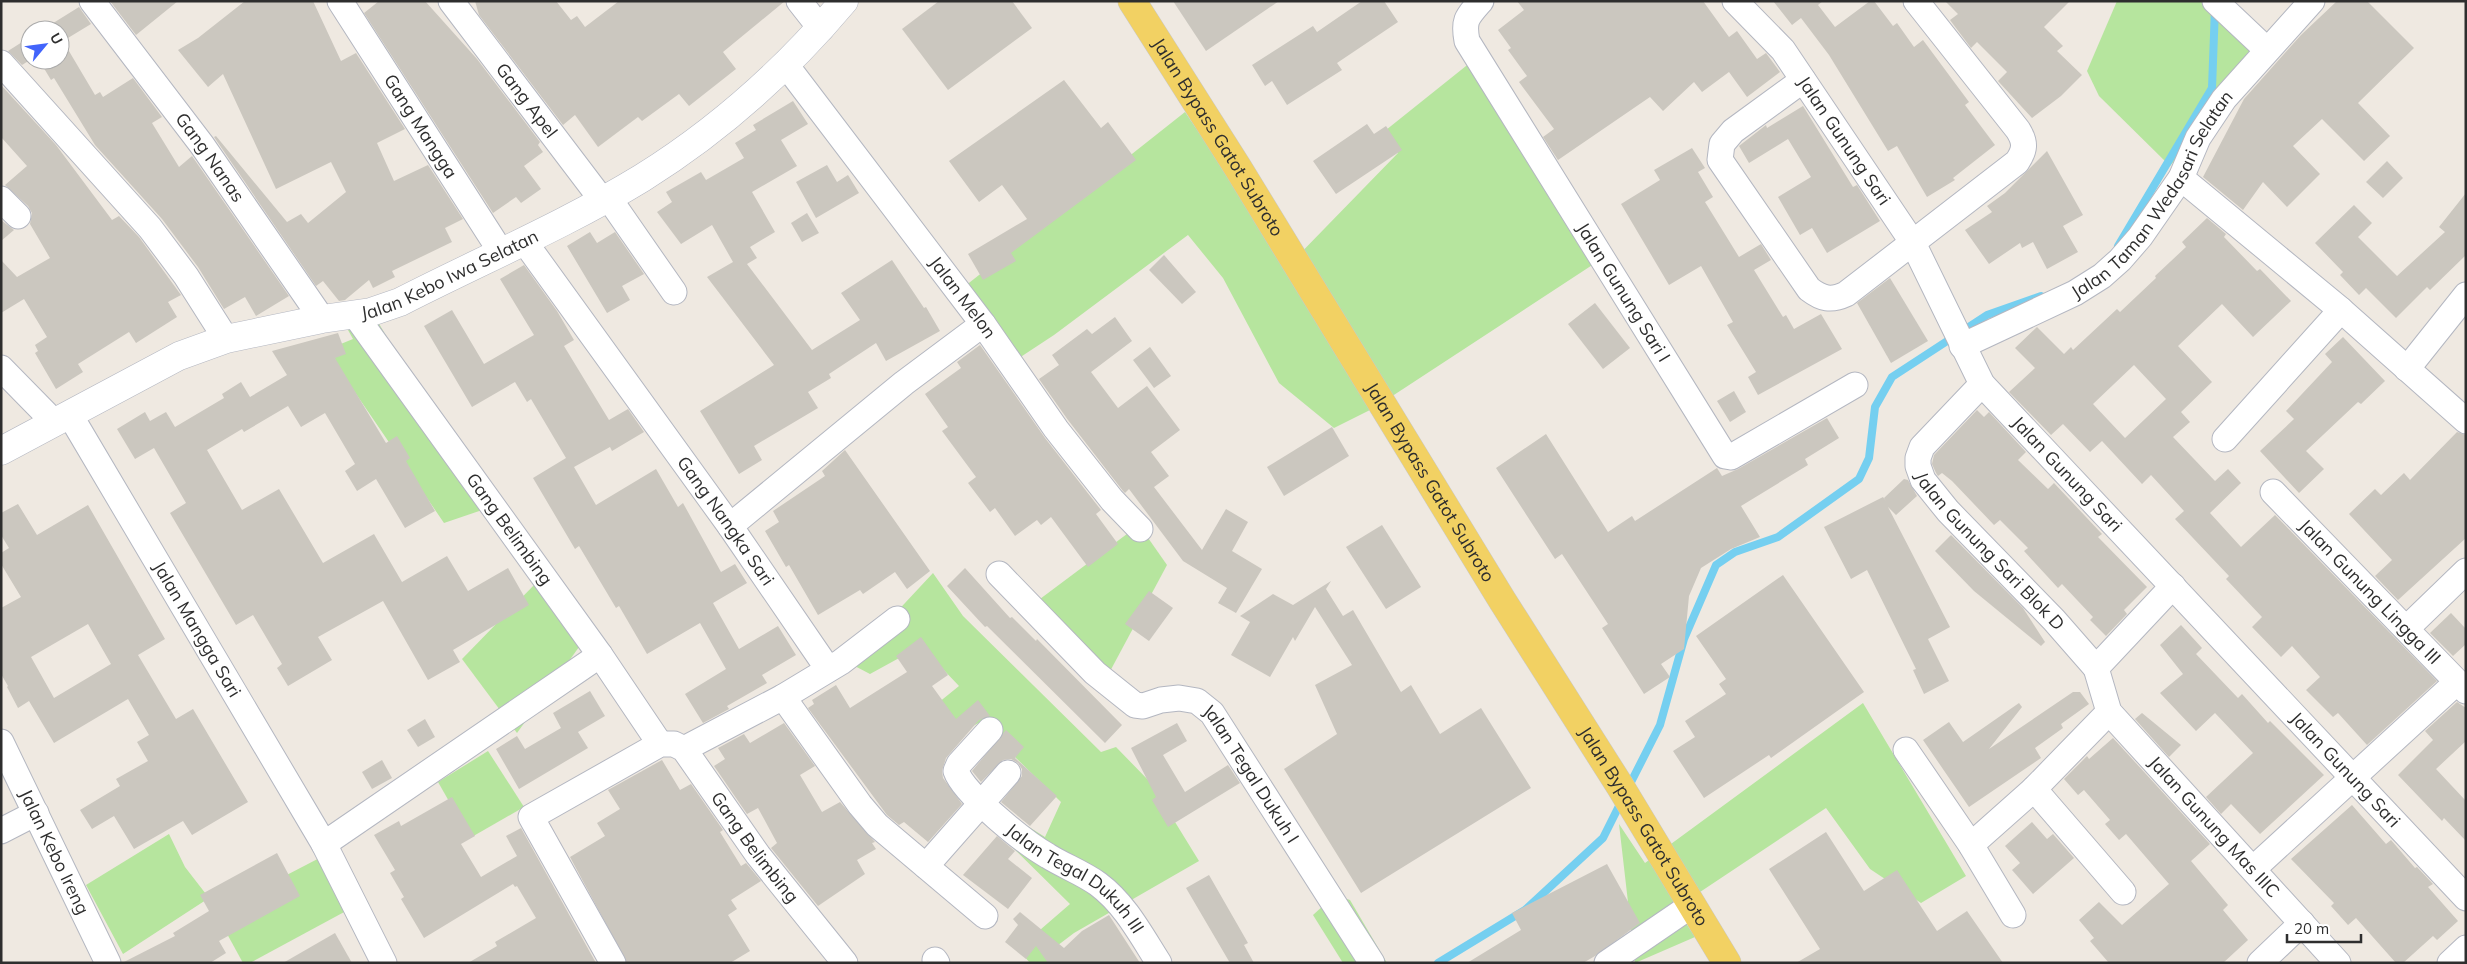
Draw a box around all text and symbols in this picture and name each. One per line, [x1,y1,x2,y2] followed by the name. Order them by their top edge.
[20,20,70,70] north arrow
[46,30,67,48] text: U
[1147,33,1289,241] street label: Jalan Bypass Gatot Subroto
[491,58,563,142] street label: Gang Apel
[379,70,463,183] street label: Gang Mangga
[1793,72,1896,209] street label: Jalan Gunung Sari
[2067,85,2237,303] street label: Jalan Taman Wedasari Selatan
[170,108,250,207] street label: Gang Nanas
[1572,218,1676,366] street label: Jalan Gunung Sari I
[359,224,542,324] street label: Jalan Kebo Iwa Selatan
[925,251,1002,343] street label: Jalan Melon
[1361,378,1500,586] street label: Jalan Bypass Gatot Subroto
[2007,411,2127,536] street label: Jalan Gunung Sari
[672,451,779,590] street label: Gang Nangka Sari
[462,468,558,590] street label: Gang Belimbing
[1910,469,2070,635] street label: Jalan Gunung Sari Blok D
[2294,514,2446,669] street label: Jalan Gunung Lingga III
[148,557,246,701] street label: Jalan Mangga Sari
[1199,699,1304,847] street label: Jalan Tegal Dukuh I
[2286,707,2406,832] street label: Jalan Gunung Sari
[1574,722,1714,930] street label: Jalan Bypass Gatot Subroto
[2144,751,2285,902] street label: Jalan Gunung Mas IIIC
[15,785,95,918] street label: Jalan Kebo Ireng
[706,787,804,907] street label: Gang Belimbing
[1001,818,1149,938] street label: Jalan Tegal Dukuh III
[2287,912,2361,944] scale bar
[2294,919,2329,938] text: 20 m

